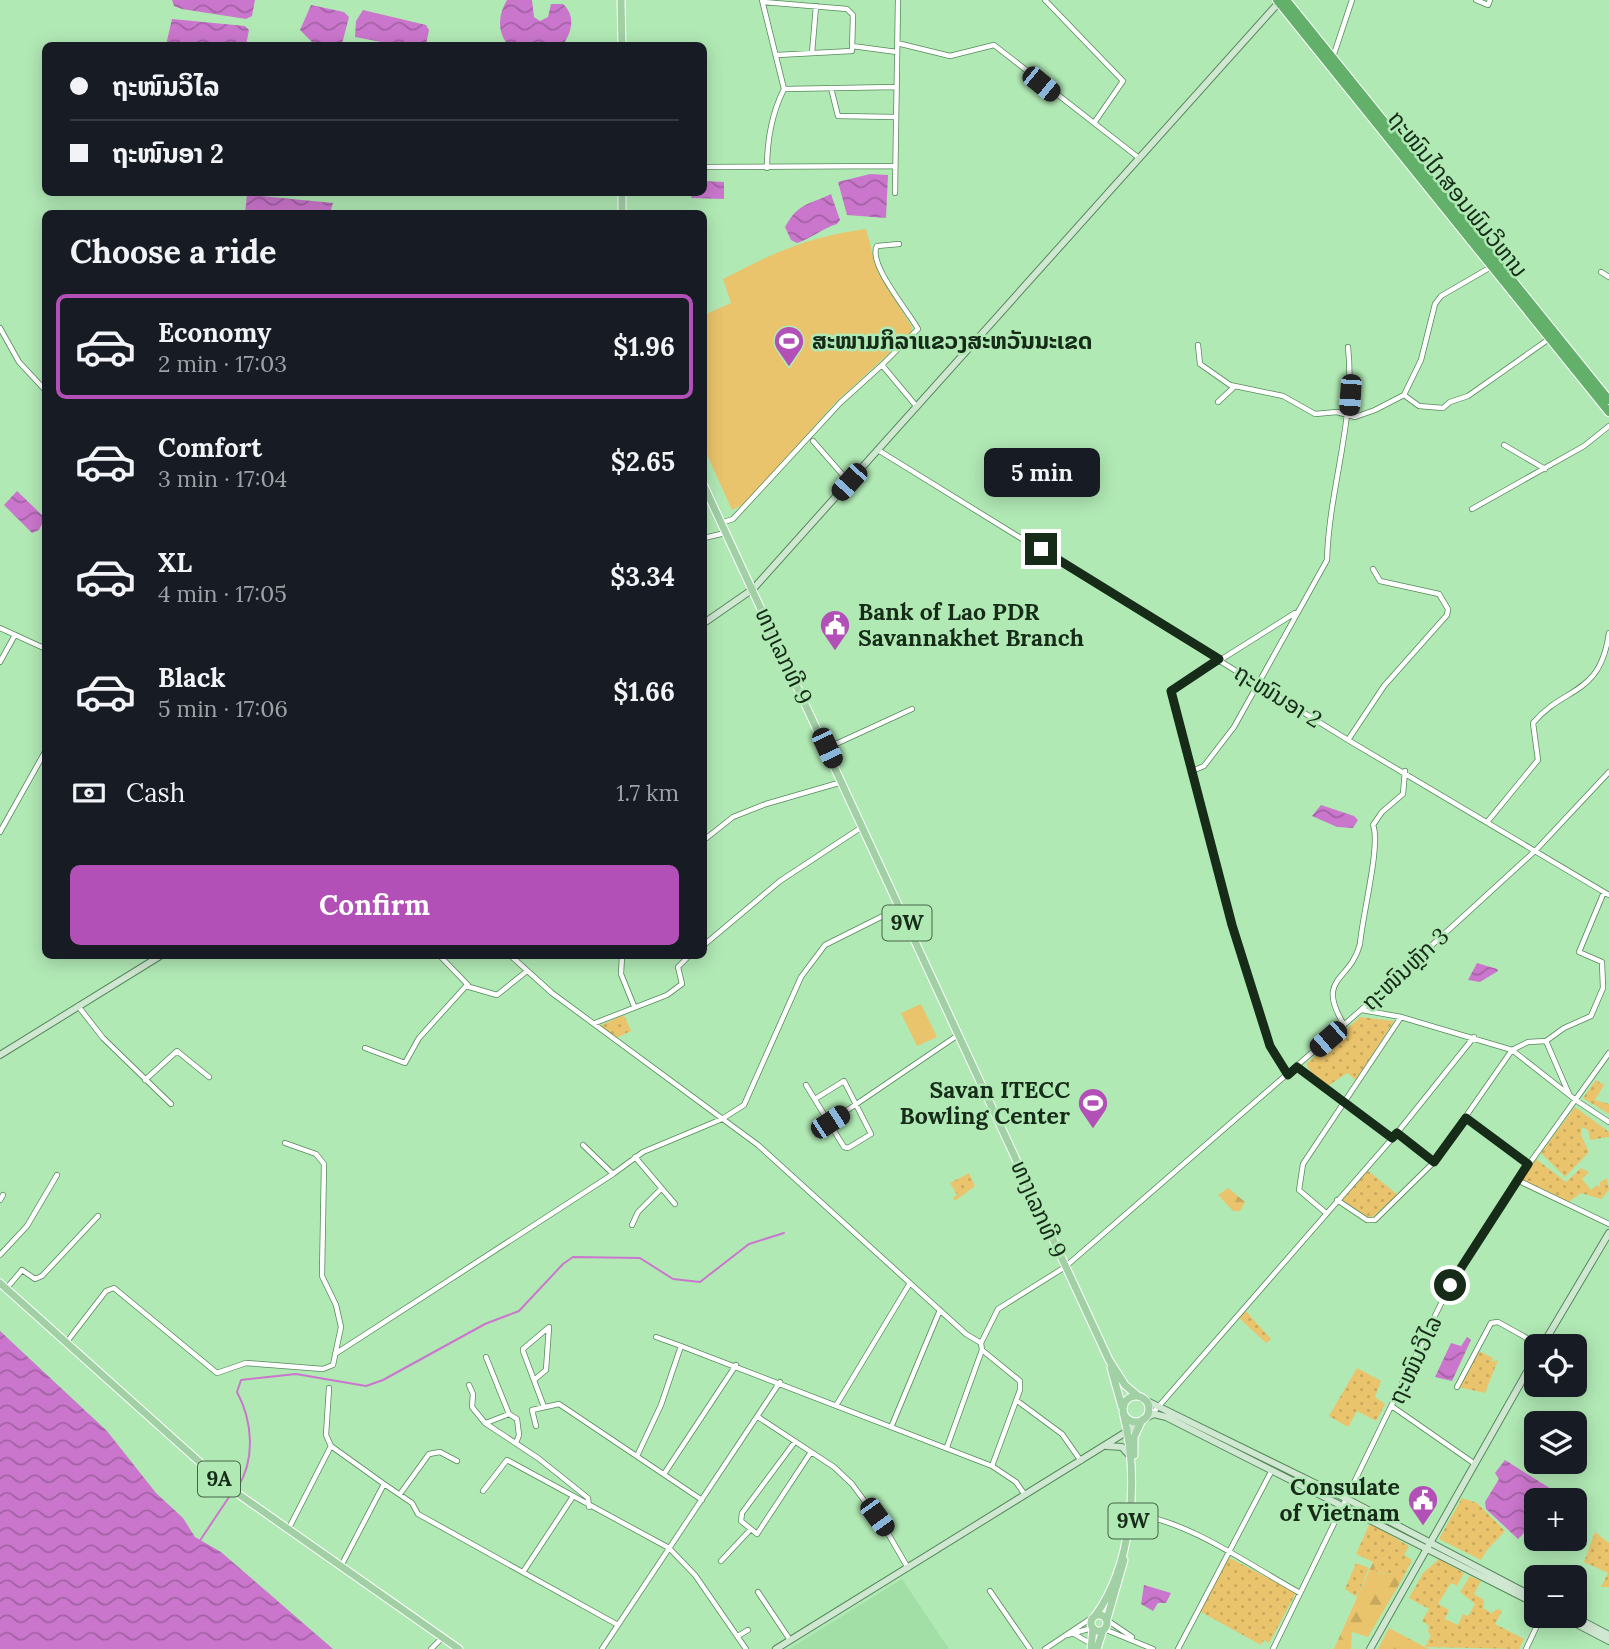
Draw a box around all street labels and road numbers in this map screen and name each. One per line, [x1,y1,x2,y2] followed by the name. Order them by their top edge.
[1382,104,1535,283] street label: ຖະໜົນໄກສອນພົມວິຫານ
[749,603,820,709] street label: ທາງເລກທີ 9
[1229,657,1328,734] street label: ຖະໜົນອາ 2
[883,906,932,940] road number: 9W
[1355,921,1454,1016] street label: ຖະໜົນຫຼັກ 3
[1005,1156,1074,1262] street label: ທາງເລກທີ 9
[1381,1311,1448,1409] street label: ຖະໜົນວິໄລ
[198,1462,240,1496] road number: 9A
[1108,1504,1158,1538] road number: 9W

